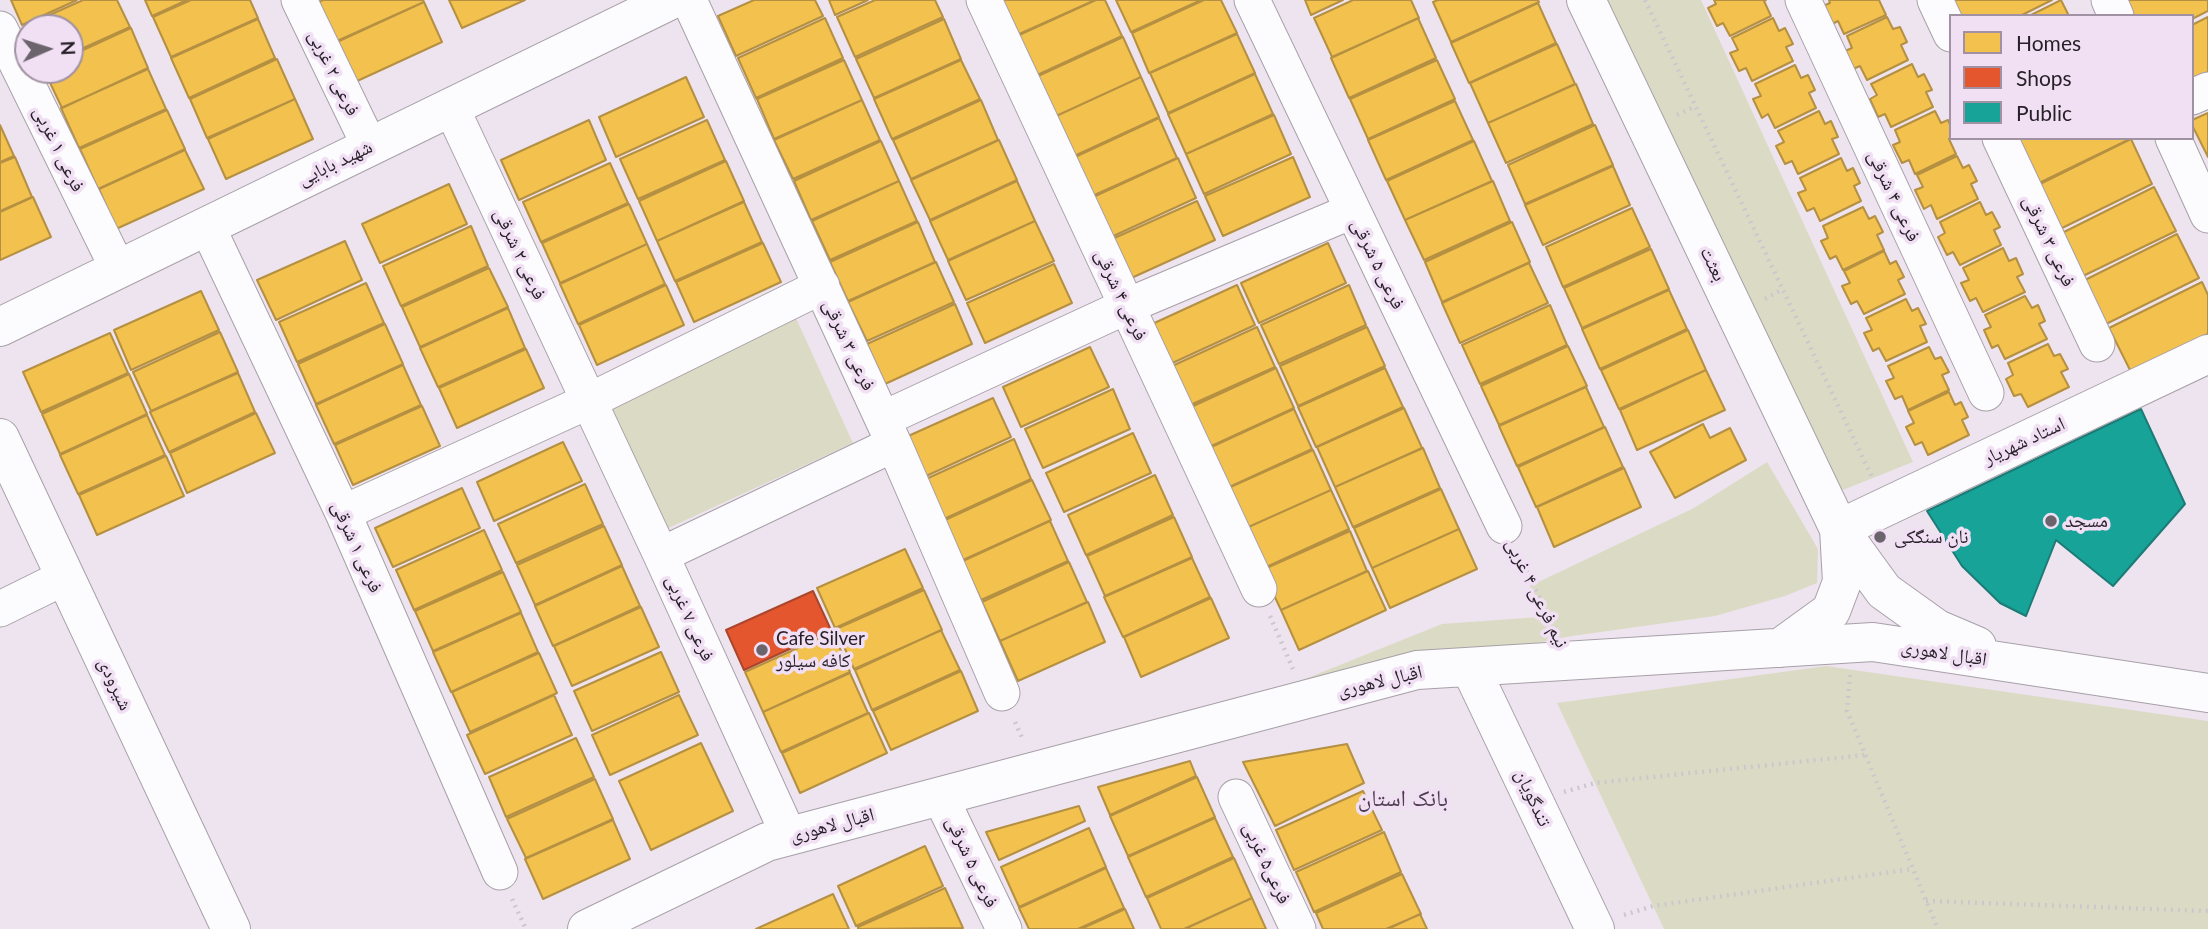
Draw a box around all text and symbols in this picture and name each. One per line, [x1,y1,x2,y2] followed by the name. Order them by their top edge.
[14,14,84,84] north arrow
[1949,14,2194,140] legend
[304,27,364,119] street label: فرعی ۲ غربی
[2016,30,2081,55] text: Homes
[57,40,80,56] text: N
[2016,65,2072,90] text: Shops
[2016,100,2072,125] text: Public
[29,103,89,195] street label: فرعی ۱ غربی
[294,135,376,191] street label: شهید بابایی
[1863,147,1925,245] street label: فرعی ۴ شرقی
[2018,192,2080,290] street label: فرعی ۳ شرقی
[489,205,551,303] street label: فرعی ۲ شرقی
[1346,215,1410,313] street label: فرعی ۵ شرقی
[1695,243,1731,285] street label: بعثت
[1090,246,1152,344] street label: فرعی ۴ شرقی
[818,296,880,394] street label: فرعی ۳ شرقی
[1980,412,2068,470] street label: استاد شهریار
[327,498,387,596] street label: فرعی ۱ شرقی
[2065,510,2108,532] place label: مسجد
[2043,513,2059,529] marker: مسجد
[1894,526,1969,548] place label: نان سنگکی
[1872,529,1888,545] marker: نان سنگکی
[1501,534,1573,652] street label: نیم فرعی ۴ غربی
[661,571,719,665] street label: فرعی ۷ غربی
[776,628,865,672] place label: Cafe Silver کافه سیلور
[1900,635,1988,671] street label: اقبال لاهوری
[754,642,770,658] marker: Cafe Silver کافه سیلور
[93,654,137,714] street label: شیرودی
[1335,660,1425,702] street label: اقبال لاهوری
[1510,766,1556,830] street label: تندگویان
[1358,785,1448,813] district label: بانک استان
[787,803,877,847] street label: اقبال لاهوری
[941,813,1003,911] street label: فرعی ۵ شرقی
[1238,819,1296,907] street label: فرعی۵ غربی

